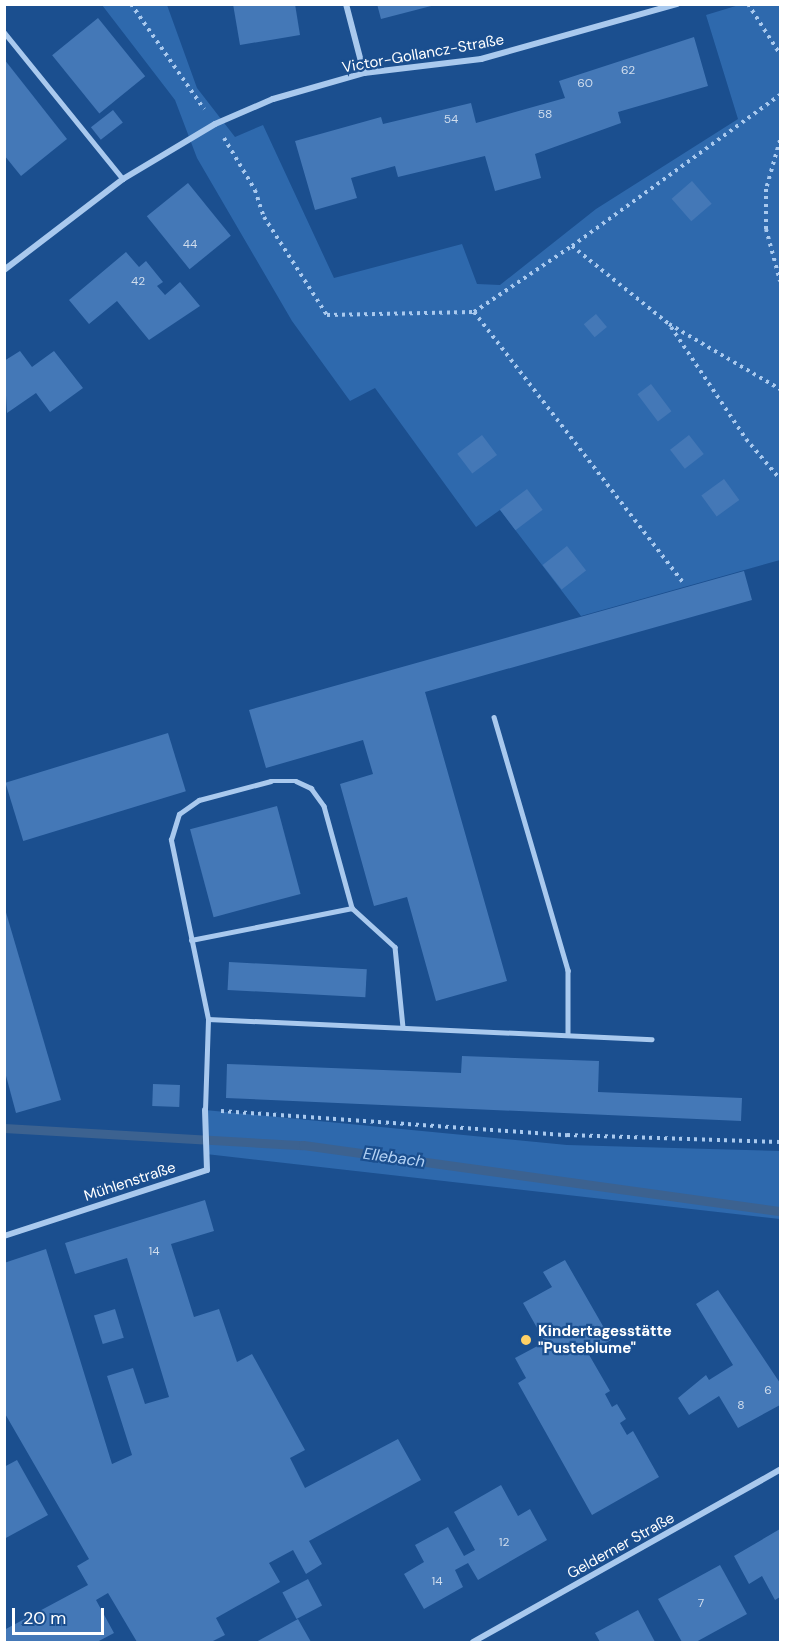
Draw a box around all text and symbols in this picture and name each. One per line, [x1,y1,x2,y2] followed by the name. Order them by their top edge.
[341,31,505,77] street label: Victor-Gollancz-Straße
[621,64,635,78] house number: 62
[577,77,593,91] house number: 60
[538,108,552,122] house number: 58
[444,113,458,127] house number: 54
[183,238,197,252] house number: 44
[131,275,145,289] house number: 42
[362,1144,426,1172] water label: Ellebach
[82,1159,178,1205] street label: Mühlenstraße
[148,1245,160,1259] house number: 14
[538,1322,672,1357] place label: Kindertagesstätte "Pusteblume"
[519,1333,533,1347] marker: Kindertagesstätte "Pusteblume"
[764,1384,772,1398] house number: 6
[737,1399,745,1413] house number: 8
[564,1509,678,1583] street label: Gelderner Straße
[499,1536,509,1550] house number: 12
[431,1575,443,1589] house number: 14
[15,1596,106,1634] scale bar
[698,1597,704,1611] house number: 7
[23,1606,66,1630] text: 20 m

